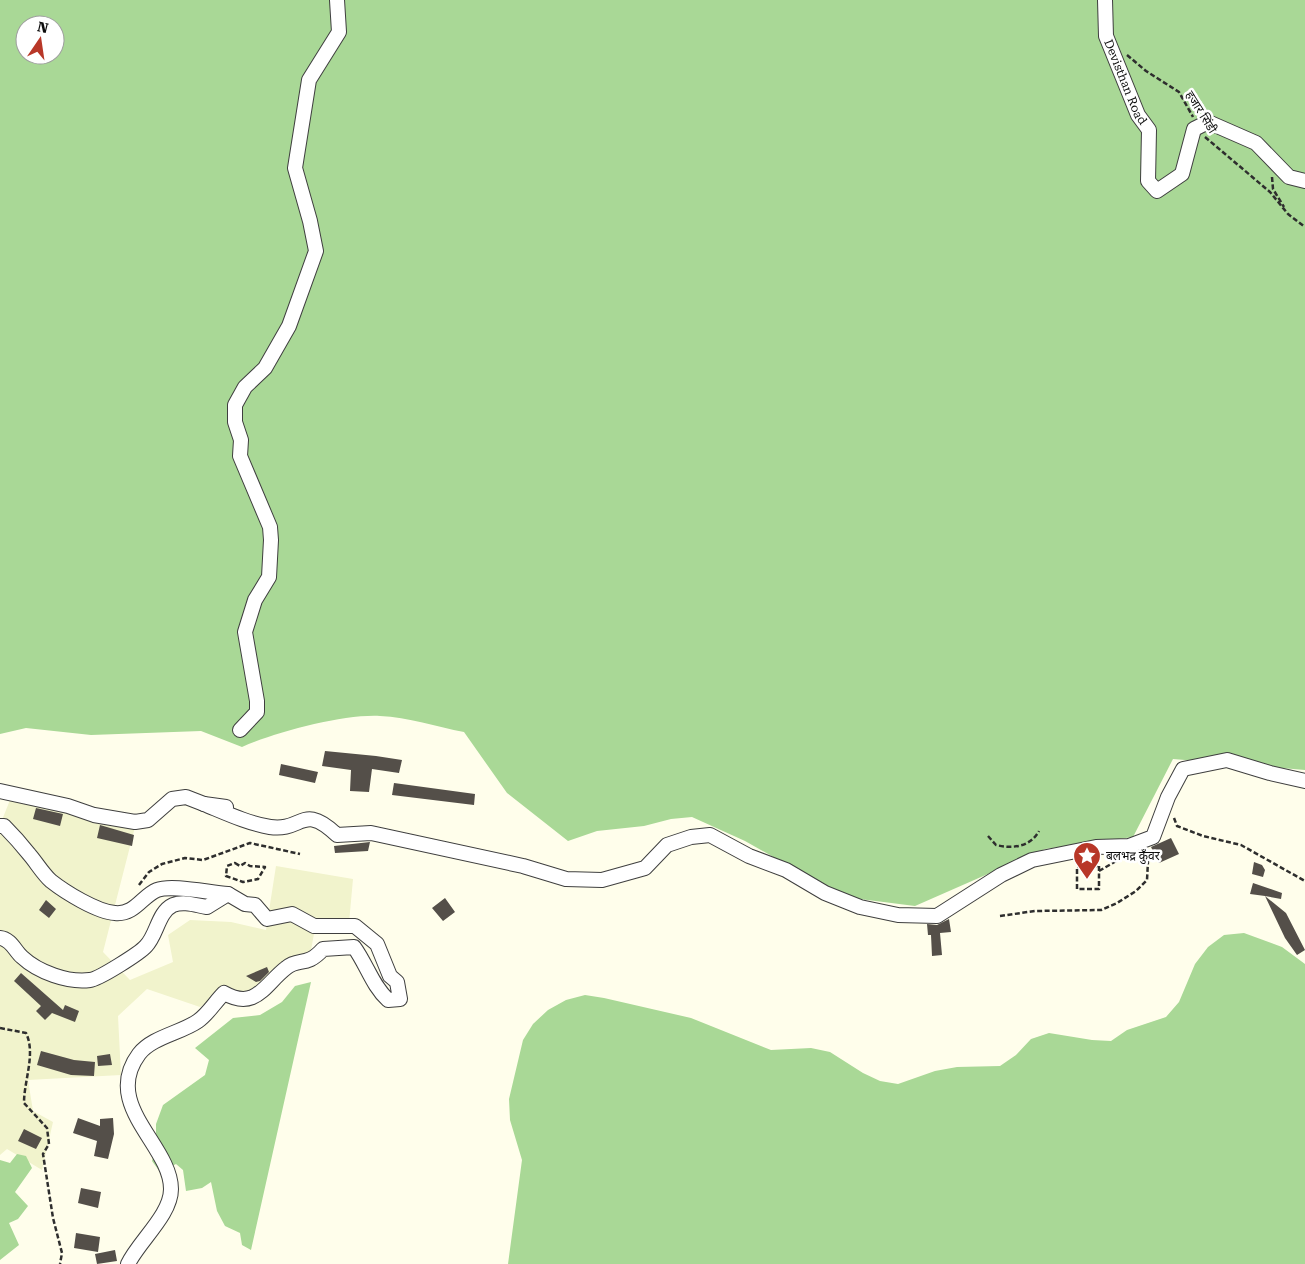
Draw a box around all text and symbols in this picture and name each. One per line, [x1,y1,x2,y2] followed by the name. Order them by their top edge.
[15,15,65,65] north arrow
[36,18,50,36] text: N
[1101,37,1150,128] street label: Devisthan Road
[1183,88,1221,136] street label: हजार सिंडी
[1072,841,1102,880] place icon: बलभद्र कुँवर
[1106,848,1161,864] place label: बलभद्र कुँवर

